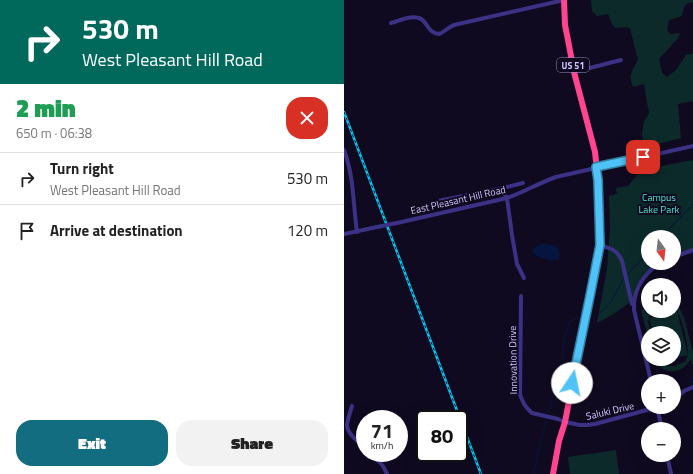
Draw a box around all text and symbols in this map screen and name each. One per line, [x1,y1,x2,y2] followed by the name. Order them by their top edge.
[82,7,159,50] text: 530 m
[16,16,68,68] icon: right
[82,46,263,73] text: West Pleasant Hill Road
[557,58,589,72] road number: US 51
[16,90,76,126] text: 2 min
[286,97,328,139] button: close
[16,123,92,143] text: 650 m · 06:38
[626,140,660,174] pin
[632,146,654,168] icon: arrive
[50,157,114,180] text: Turn right
[287,167,328,190] text: 530 m
[16,168,38,190] icon: right
[50,180,181,200] text: West Pleasant Hill Road
[409,182,507,218] street label: East Pleasant Hill Road
[639,190,680,217] park label: Campus Lake Park
[50,219,183,242] text: Arrive at destination
[287,219,328,242] text: 120 m
[16,220,38,242] icon: arrive
[641,230,681,270] north arrow
[641,230,681,462] map controls
[641,278,681,318] button: sound
[505,326,521,394] street label: Innovation Drive
[641,326,681,366] button: layers
[551,362,593,404] position arrow
[641,374,681,414] button: +
[584,398,636,424] street label: Saluki Drive
[416,410,468,462] speed limit sign: 80
[371,415,393,446] text: 71
[16,420,168,466] button: Exit
[176,420,328,466] button: Share
[641,422,681,462] button: −
[371,438,393,453] text: km/h

